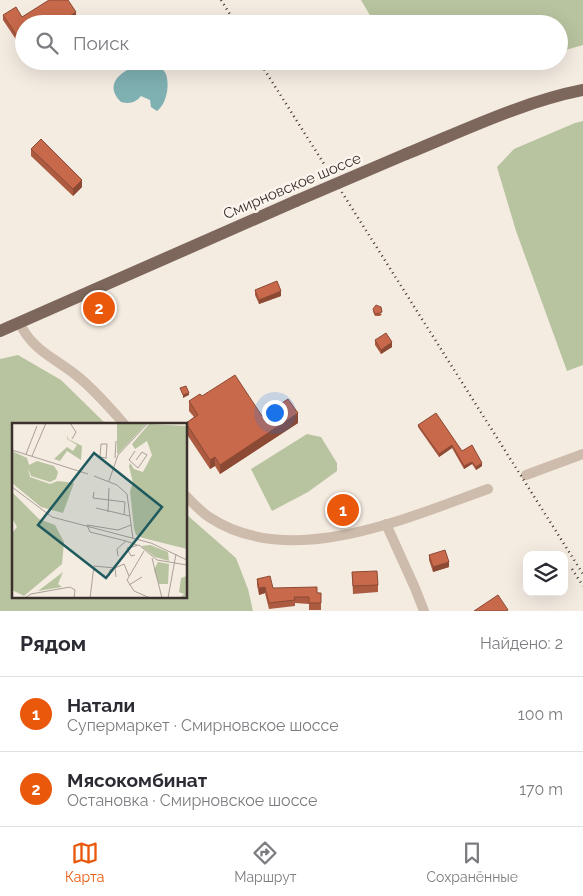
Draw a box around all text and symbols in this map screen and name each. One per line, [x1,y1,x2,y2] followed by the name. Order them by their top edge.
[15,15,568,70] search box
[33,29,61,57] icon: search
[73,32,129,54] text: Поиск
[220,149,364,223] street label: Смирновское шоссе
[83,289,115,327] pin: 2
[262,400,288,426] your location
[12,423,188,598] inset map
[327,491,359,529] pin: 1
[523,551,568,596] map controls
[523,551,568,596] button: layers
[20,631,86,656] text: Рядом
[480,634,563,653] text: Найдено: 2
[67,694,135,716] text: Натали
[32,705,40,724] text: 1
[518,705,563,724] text: 100 m
[67,716,339,735] text: Супермаркет · Смирновское шоссе
[67,769,207,791] text: Мясокомбинат
[31,780,41,799] text: 2
[519,780,563,799] text: 170 m
[67,791,317,810] text: Остановка · Смирновское шоссе
[65,839,104,885] tab: Карта
[234,839,297,885] tab: Маршрут
[426,839,518,885] tab: Сохранённые

